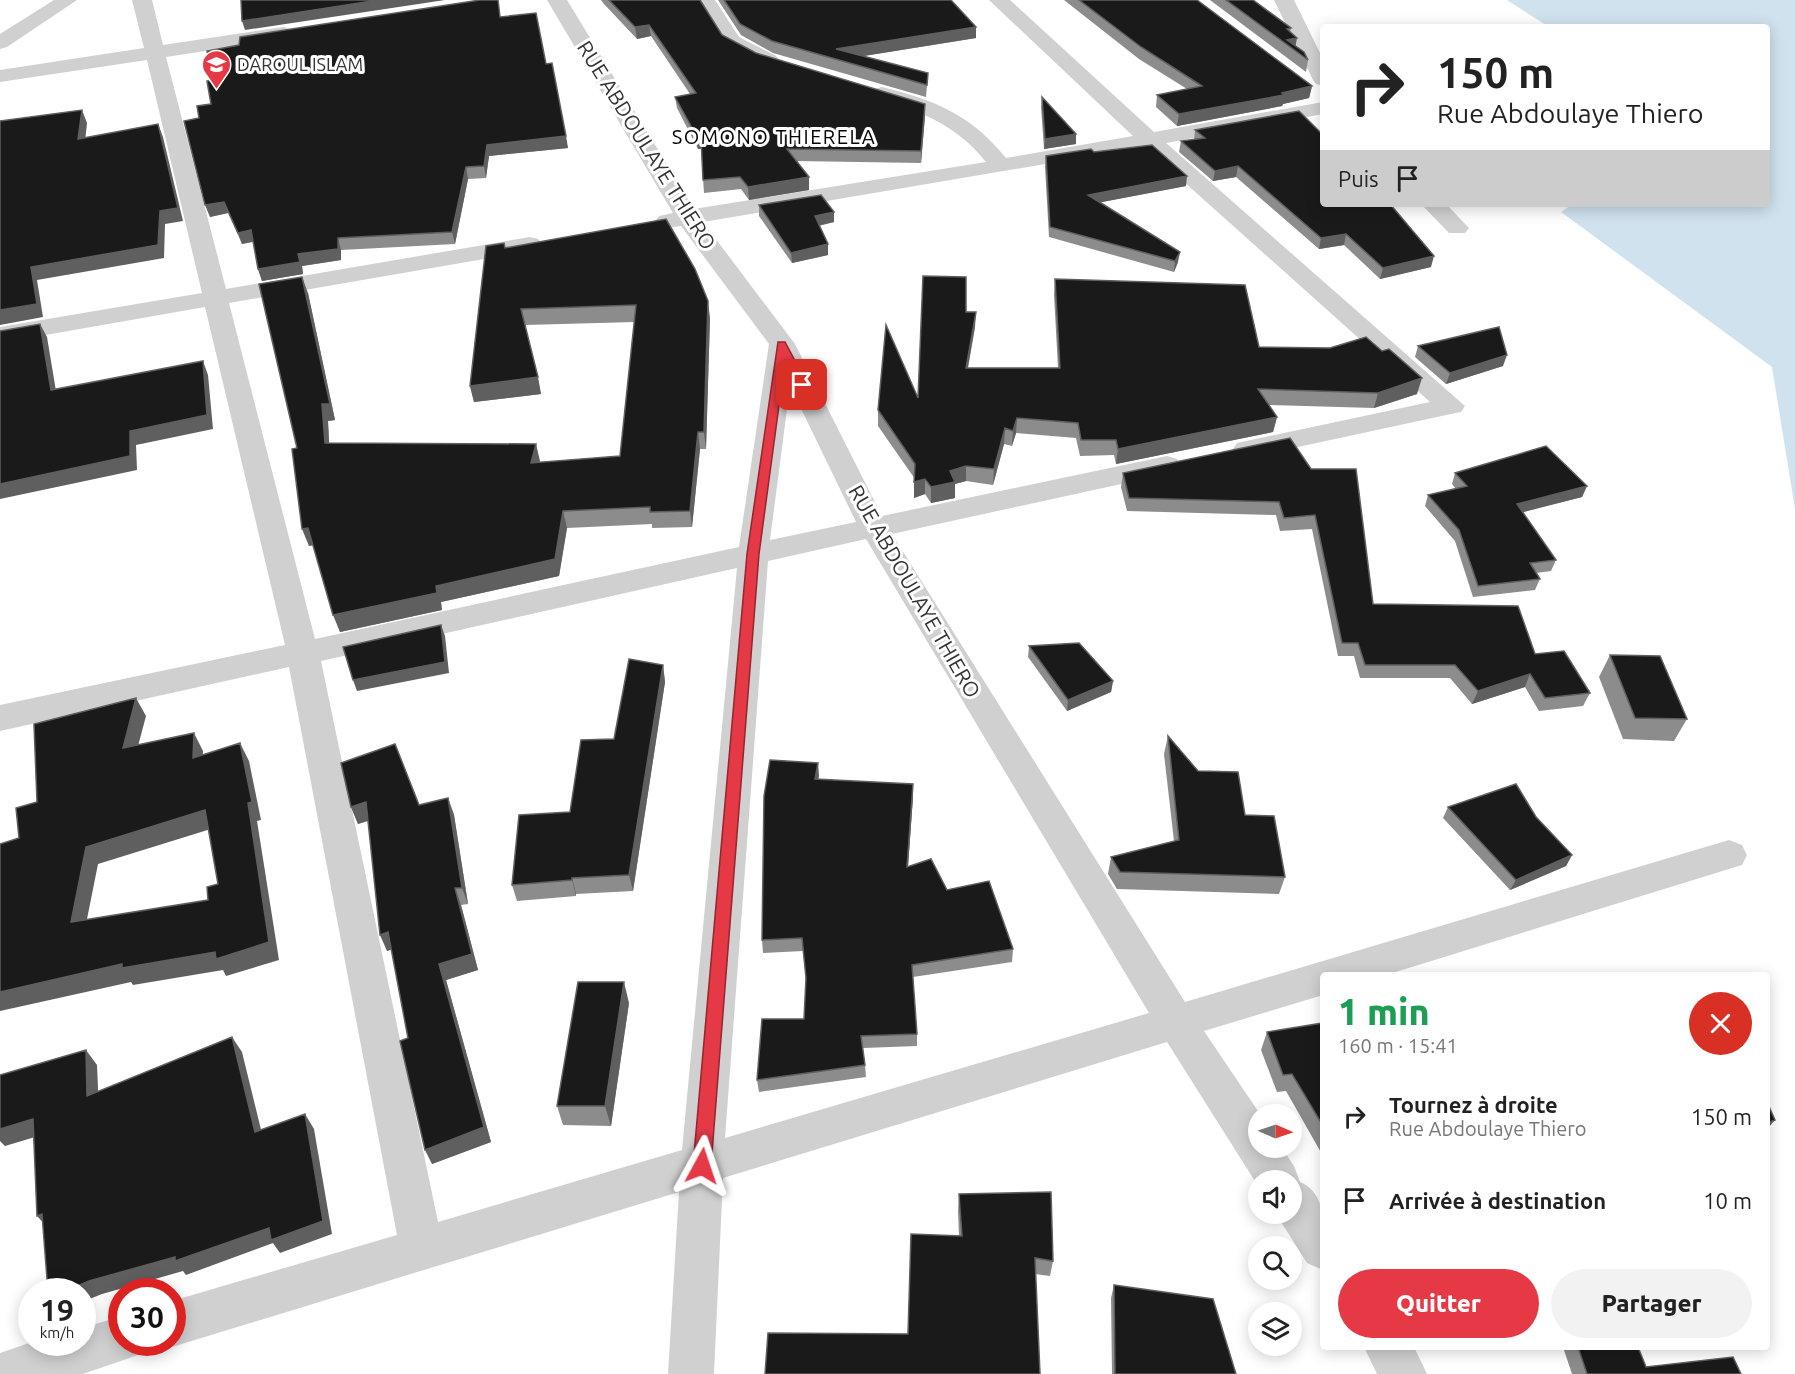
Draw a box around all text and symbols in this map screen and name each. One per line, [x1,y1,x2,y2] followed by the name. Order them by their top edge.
[573,36,721,254] street label: RUE ABDOULAYE THIERO
[200,48,232,90] school or university icon: DAROUL ISLAM
[1338,48,1416,126] icon: right
[1437,49,1554,96] text: 150 m
[237,54,363,74] place label: DAROUL ISLAM
[1437,98,1704,128] text: Rue Abdoulaye Thiero
[672,125,876,148] district label: SOMONO THIERELA
[1391,162,1424,195] icon: arrive
[1338,166,1379,191] text: Puis
[776,359,827,410] pin
[785,368,818,401] icon: arrive
[844,480,986,702] street label: RUE ABDOULAYE THIERO
[1338,991,1430,1032] text: 1 min
[1689,992,1752,1055] button: close
[1338,1034,1458,1057] text: 160 m · 15:41
[1389,1092,1558,1117] text: Tournez à droite
[1338,1100,1371,1133] icon: right
[1248,1104,1302,1158] north arrow
[1248,1104,1302,1356] map controls
[1691,1104,1752,1129] text: 150 m
[1389,1117,1586,1140] text: Rue Abdoulaye Thiero
[670,1134,734,1198] position arrow
[1248,1170,1302,1224] button: sound
[1338,1184,1371,1217] icon: arrive
[1389,1188,1606,1213] text: Arrivée à destination
[1703,1188,1752,1213] text: 10 m
[1248,1236,1302,1290] button: search
[1338,1269,1539,1338] button: Quitter
[1551,1269,1752,1338] button: Partager
[108,1278,186,1356] speed limit sign: 30
[40,1293,74,1327] text: 19
[1248,1302,1302,1356] button: layers
[40,1324,74,1341] text: km/h

